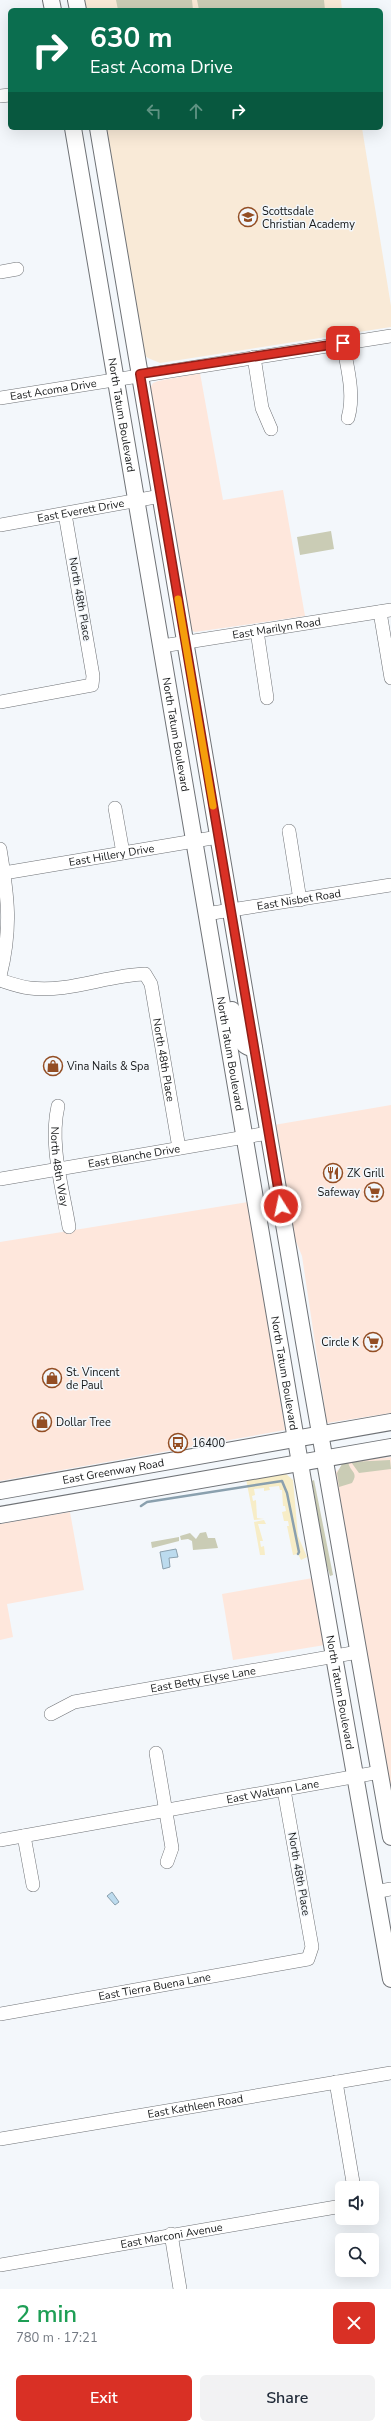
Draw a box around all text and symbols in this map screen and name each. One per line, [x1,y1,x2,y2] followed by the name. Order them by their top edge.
[90,19,173,57] text: 630 m
[24,24,76,76] icon: right
[90,55,233,79] text: East Acoma Drive
[143,100,165,122] icon: left
[185,100,207,122] icon: ahead
[227,100,249,122] icon: right
[262,204,355,232] place label: Scottsdale Christian Academy
[237,206,259,228] school or university icon: Scottsdale Christian Academy
[326,326,360,360] pin
[332,332,354,354] icon: arrive
[105,357,139,473] street label: North Tatum Boulevard
[9,375,98,404] street label: East Acoma Drive
[36,495,126,526] street label: East Everett Drive
[65,556,95,642] street label: North 48th Place
[231,614,322,642] street label: East Marilyn Road
[159,676,193,793] street label: North Tatum Boulevard
[68,840,155,869] street label: East Hillery Drive
[256,885,342,913] street label: East Nisbet Road
[213,995,247,1112] street label: North Tatum Boulevard
[149,1017,178,1103] street label: North 48th Place
[42,1055,64,1077] shop icon: Vina Nails & Spa
[66,1059,150,1074] place label: Vina Nails & Spa
[48,1126,73,1208] street label: North 48th Way
[87,1141,181,1171] street label: East Blanche Drive
[322,1162,344,1184] restaurant icon: ZK Grill
[347,1166,385,1181] place label: ZK Grill
[363,1181,385,1203] supermarket icon: Safeway
[260,1185,302,1227] position arrow
[318,1185,360,1200] place label: Safeway
[268,1315,302,1431] street label: North Tatum Boulevard
[362,1331,384,1353] supermarket icon: Circle K
[321,1335,360,1350] place label: Circle K
[66,1365,120,1393] place label: St. Vincent de Paul
[41,1367,63,1389] shop icon: St. Vincent de Paul
[31,1411,53,1433] shop icon: Dollar Tree
[56,1415,111,1430] place label: Dollar Tree
[167,1432,189,1454] bus stop icon: 16400
[192,1436,225,1451] place label: 16400
[61,1455,165,1487] street label: East Greenway Road
[323,1634,358,1751] street label: North Tatum Boulevard
[149,1663,257,1696] street label: East Betty Elyse Lane
[225,1776,320,1807] street label: East Waltann Lane
[284,1831,314,1917] street label: North 48th Place
[97,1969,212,2004] street label: East Tierra Buena Lane
[146,2091,244,2121] street label: East Kathleen Road
[335,2181,379,2277] map controls
[335,2181,379,2225] button: sound
[119,2219,224,2252] street label: East Marconi Avenue
[335,2233,379,2277] button: search
[16,2298,77,2330] text: 2 min
[333,2302,375,2344] button: close
[16,2329,98,2347] text: 780 m · 17:21
[16,2375,192,2421] button: Exit
[200,2375,375,2421] button: Share

